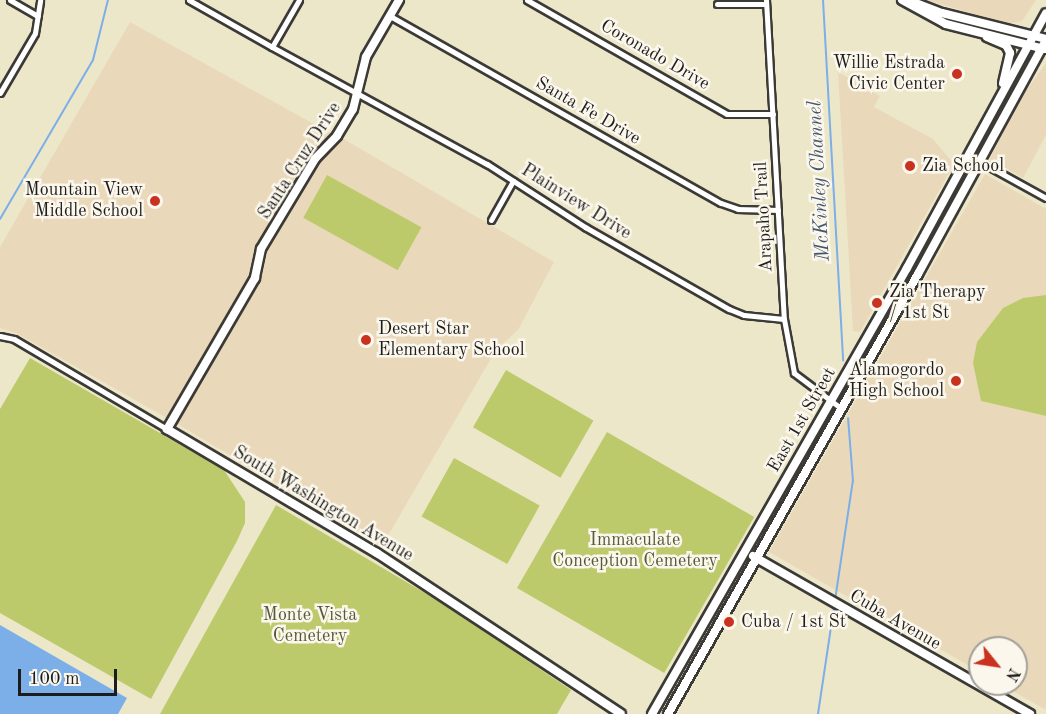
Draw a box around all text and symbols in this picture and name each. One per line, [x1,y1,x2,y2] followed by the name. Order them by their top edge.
[597,15,713,95] street label: Coronado Drive
[833,53,945,96] place label: Willie Estrada Civic Center
[950,67,964,81] marker: Willie Estrada Civic Center
[532,72,644,150] street label: Santa Fe Drive
[254,98,346,224] street label: Santa Cruz Drive
[804,100,836,262] water label: McKinley Channel
[922,155,1004,177] place label: Zia School
[903,159,917,173] marker: Zia School
[517,160,635,244] street label: Plainview Drive
[750,161,778,273] street label: Arapaho Trail
[25,180,143,222] place label: Mountain View Middle School
[148,194,162,208] marker: Mountain View Middle School
[889,282,986,324] place label: Zia Therapy / 1st St
[870,296,884,310] marker: Zia Therapy / 1st St
[378,319,525,362] place label: Desert Star Elementary School
[359,333,373,347] marker: Desert Star Elementary School
[849,360,944,403] place label: Alamogordo High School
[763,364,841,476] street label: East 1st Street
[949,374,963,388] marker: Alamogordo High School
[229,442,417,566] street label: South Washington Avenue
[552,530,718,572] park label: Immaculate Conception Cemetery
[845,585,945,655] street label: Cuba Avenue
[263,605,357,648] park label: Monte Vista Cemetery
[741,611,846,633] place label: Cuba / 1st St
[722,615,736,629] marker: Cuba / 1st St
[968,636,1028,696] north arrow
[21,657,120,695] scale bar
[1002,665,1022,683] text: N
[29,670,80,688] text: 100 m

